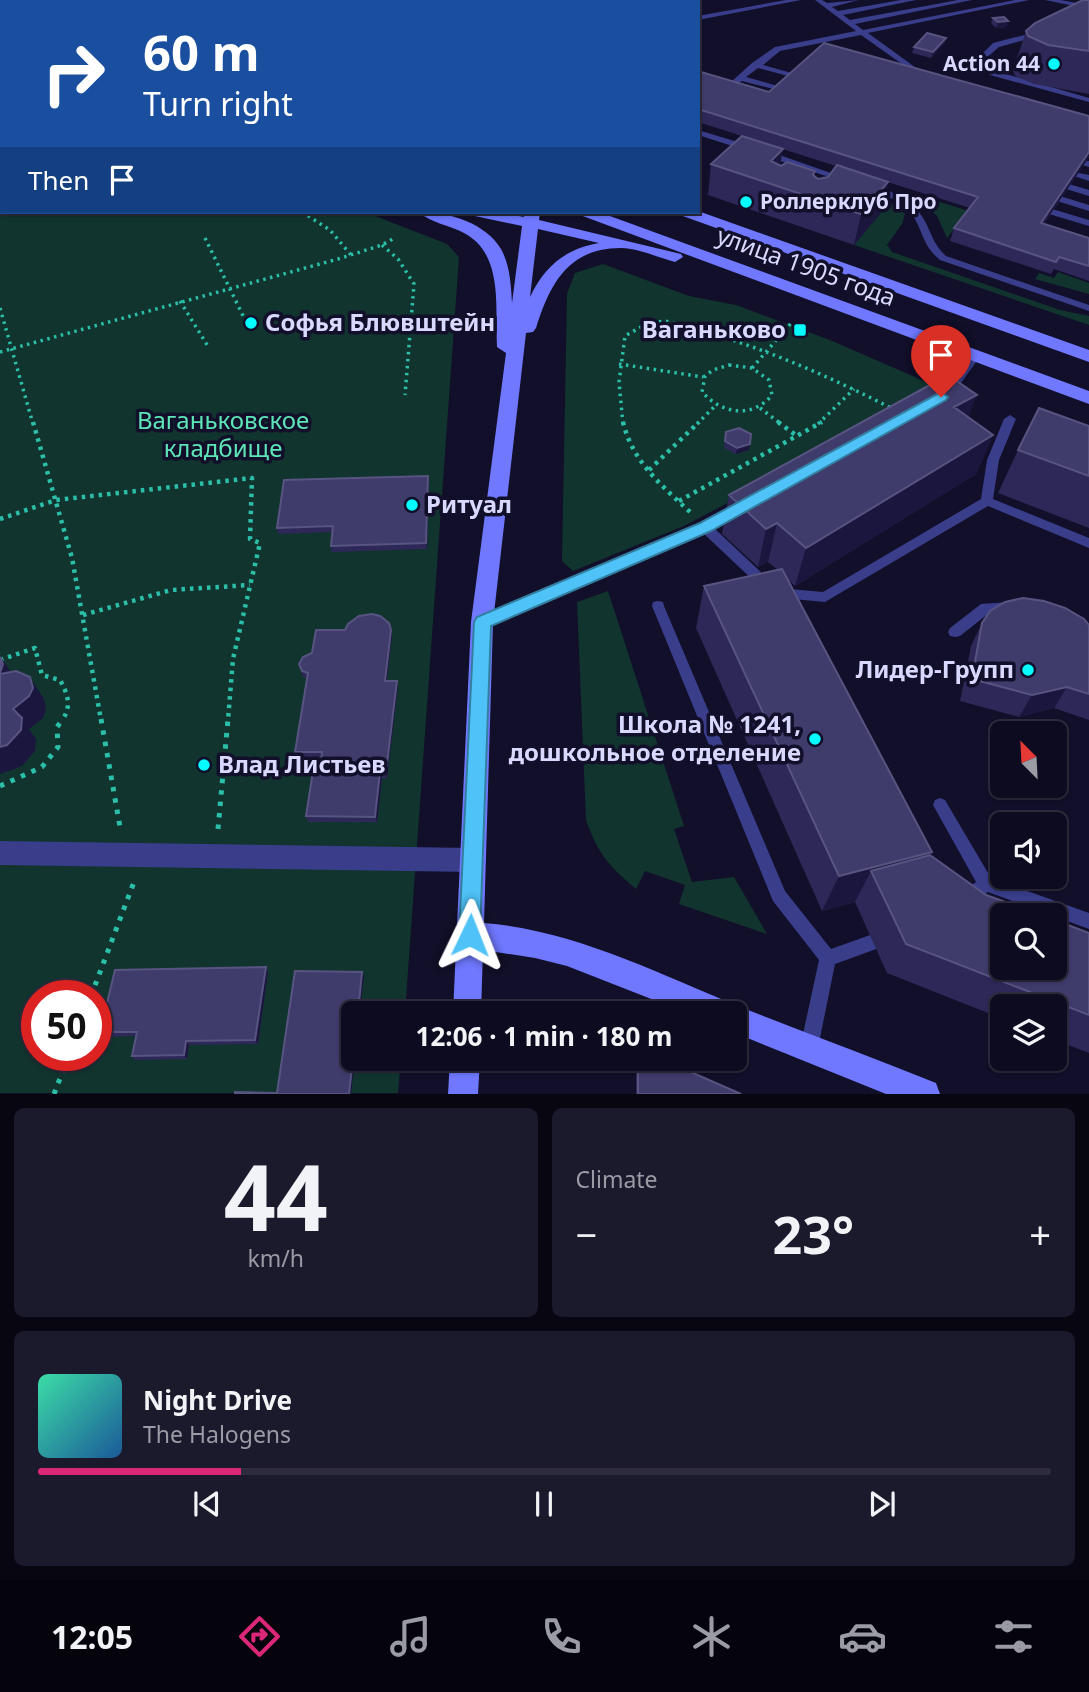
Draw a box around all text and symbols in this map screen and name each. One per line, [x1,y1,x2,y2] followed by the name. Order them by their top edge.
[143,19,260,85] text: 60 m
[28,28,119,119] icon: right
[943,49,1040,77] place label: Action 44
[1046,56,1062,72] marker: Action 44
[143,82,293,125] text: Turn right
[103,161,141,199] icon: arrive
[28,162,89,198] text: Then
[760,187,937,215] place label: Роллерклуб Про
[738,194,754,210] marker: Роллерклуб Про
[713,218,900,313] street label: улица 1905 года
[265,305,495,338] place label: Софья Блювштейн
[642,312,786,345] place label: Ваганьково
[243,315,259,331] marker: Софья Блювштейн
[792,322,808,338] marker: Ваганьково
[911,325,971,397] pin
[922,336,960,374] icon: arrive
[137,403,309,464] park label: Ваганьковское кладбище
[426,487,512,520] place label: Ритуал
[404,497,420,513] marker: Ритуал
[856,652,1014,685] place label: Лидер-Групп
[1020,662,1036,678] marker: Лидер-Групп
[509,707,801,768] place label: Школа № 1241, дошкольное отделение
[990,721,1068,798] north arrow
[990,721,1067,1071] map controls
[807,731,823,747] marker: Школа № 1241, дошкольное отделение
[218,747,386,780] place label: Влад Листьев
[196,757,212,773] marker: Влад Листьев
[990,812,1067,889] button: sound
[433,898,507,972] position arrow
[990,903,1067,980] button: search
[21,980,112,1071] speed limit sign: 50
[990,994,1067,1071] button: layers
[416,1018,672,1054] text: 12:06 · 1 min · 180 m
[224,1134,328,1258] text: 44
[576,1163,658,1195] text: Climate
[772,1198,854,1269] text: 23°
[576,1208,597,1260] text: −
[1029,1208,1051,1260] text: +
[247,1242,304,1274] text: km/h
[143,1382,292,1418] text: Night Drive
[143,1418,291,1450] text: The Halogens
[188,1485,226,1523] icon: previous
[525,1485,563,1523] icon: pause
[863,1485,901,1523] icon: next
[235,1612,284,1661] icon: directions
[386,1612,435,1661] icon: music
[537,1612,586,1661] icon: phone
[687,1612,736,1661] icon: climate
[838,1612,887,1661] icon: car
[989,1612,1038,1661] icon: filters
[51,1615,133,1658] text: 12:05

